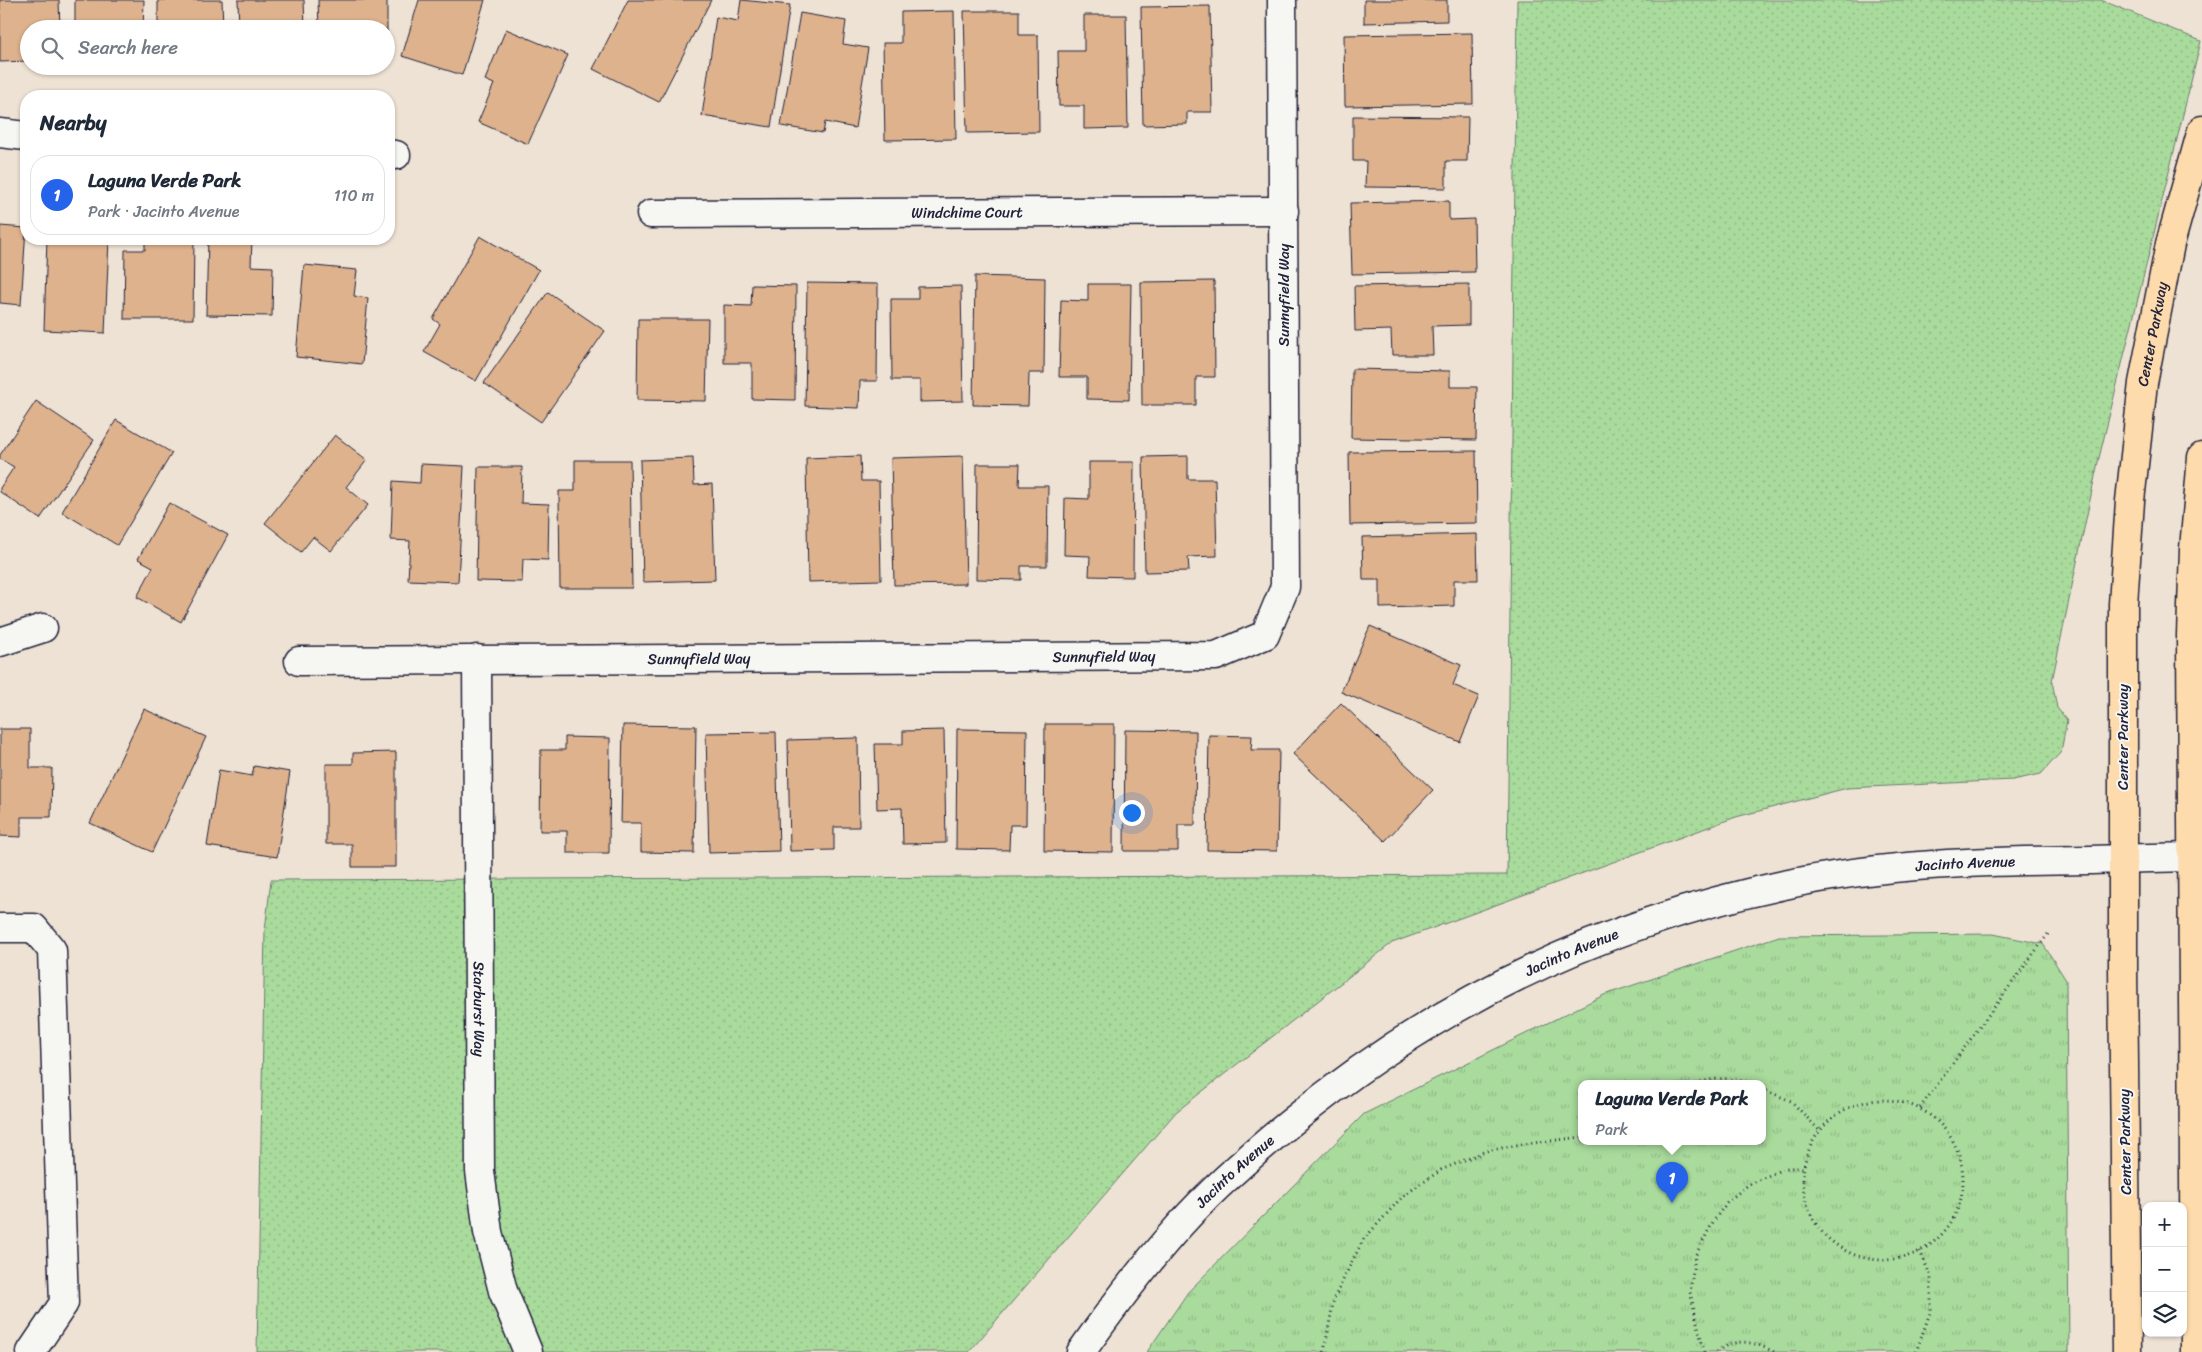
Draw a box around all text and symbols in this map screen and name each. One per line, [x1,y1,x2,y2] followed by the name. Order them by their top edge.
[20,20,395,75] search box
[78,31,178,64] text: Search here
[38,34,66,62] icon: search
[40,104,106,142] text: Nearby
[88,164,241,197] text: Laguna Verde Park
[54,181,60,210] text: 1
[334,181,374,210] text: 110 m
[88,197,240,226] text: Park · Jacinto Avenue
[911,199,1023,226] street label: Windchime Court
[1271,243,1297,346] street label: Sunnyfield Way
[2130,279,2175,388] street label: Center Parkway
[1052,643,1156,670] street label: Sunnyfield Way
[647,646,751,672] street label: Sunnyfield Way
[2110,684,2136,790] street label: Center Parkway
[1119,800,1145,826] your location
[1914,848,2016,879] street label: Jacinto Avenue
[1520,921,1622,984] street label: Jacinto Avenue
[466,961,492,1057] street label: Starburst Way
[1578,1080,1766,1145] popup
[1595,1082,1749,1115] text: Laguna Verde Park
[2111,1089,2139,1195] street label: Center Parkway
[1595,1115,1628,1144] text: Park
[1188,1128,1280,1215] street label: Jacinto Avenue
[1656,1162,1688,1203] pin: 1
[2142,1202,2187,1337] map controls
[2142,1202,2187,1247] button: +
[2142,1247,2187,1292] button: −
[2142,1292,2187,1337] button: layers

